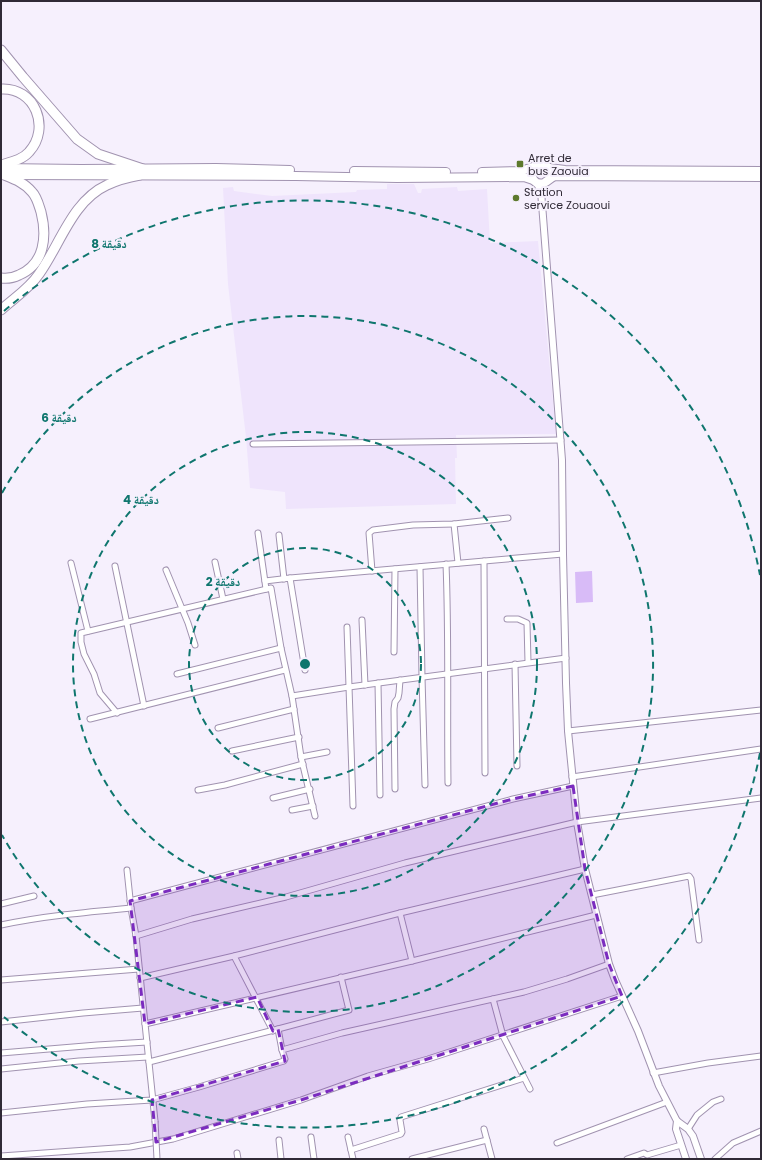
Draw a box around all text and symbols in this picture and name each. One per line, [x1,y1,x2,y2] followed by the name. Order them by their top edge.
[528,150,589,179] place label: Arret de bus Zaouia
[515,159,525,169] marker: Arret de bus Zaouia
[524,184,611,213] place label: Station service Zouaoui
[511,193,521,203] marker: Station service Zouaoui
[91,235,127,252] text: 8 دقيقة
[41,409,77,426] text: 6 دقيقة
[123,491,159,508] text: 4 دقيقة
[206,573,240,590] text: 2 دقيقة
[298,657,312,671] centre of rings

